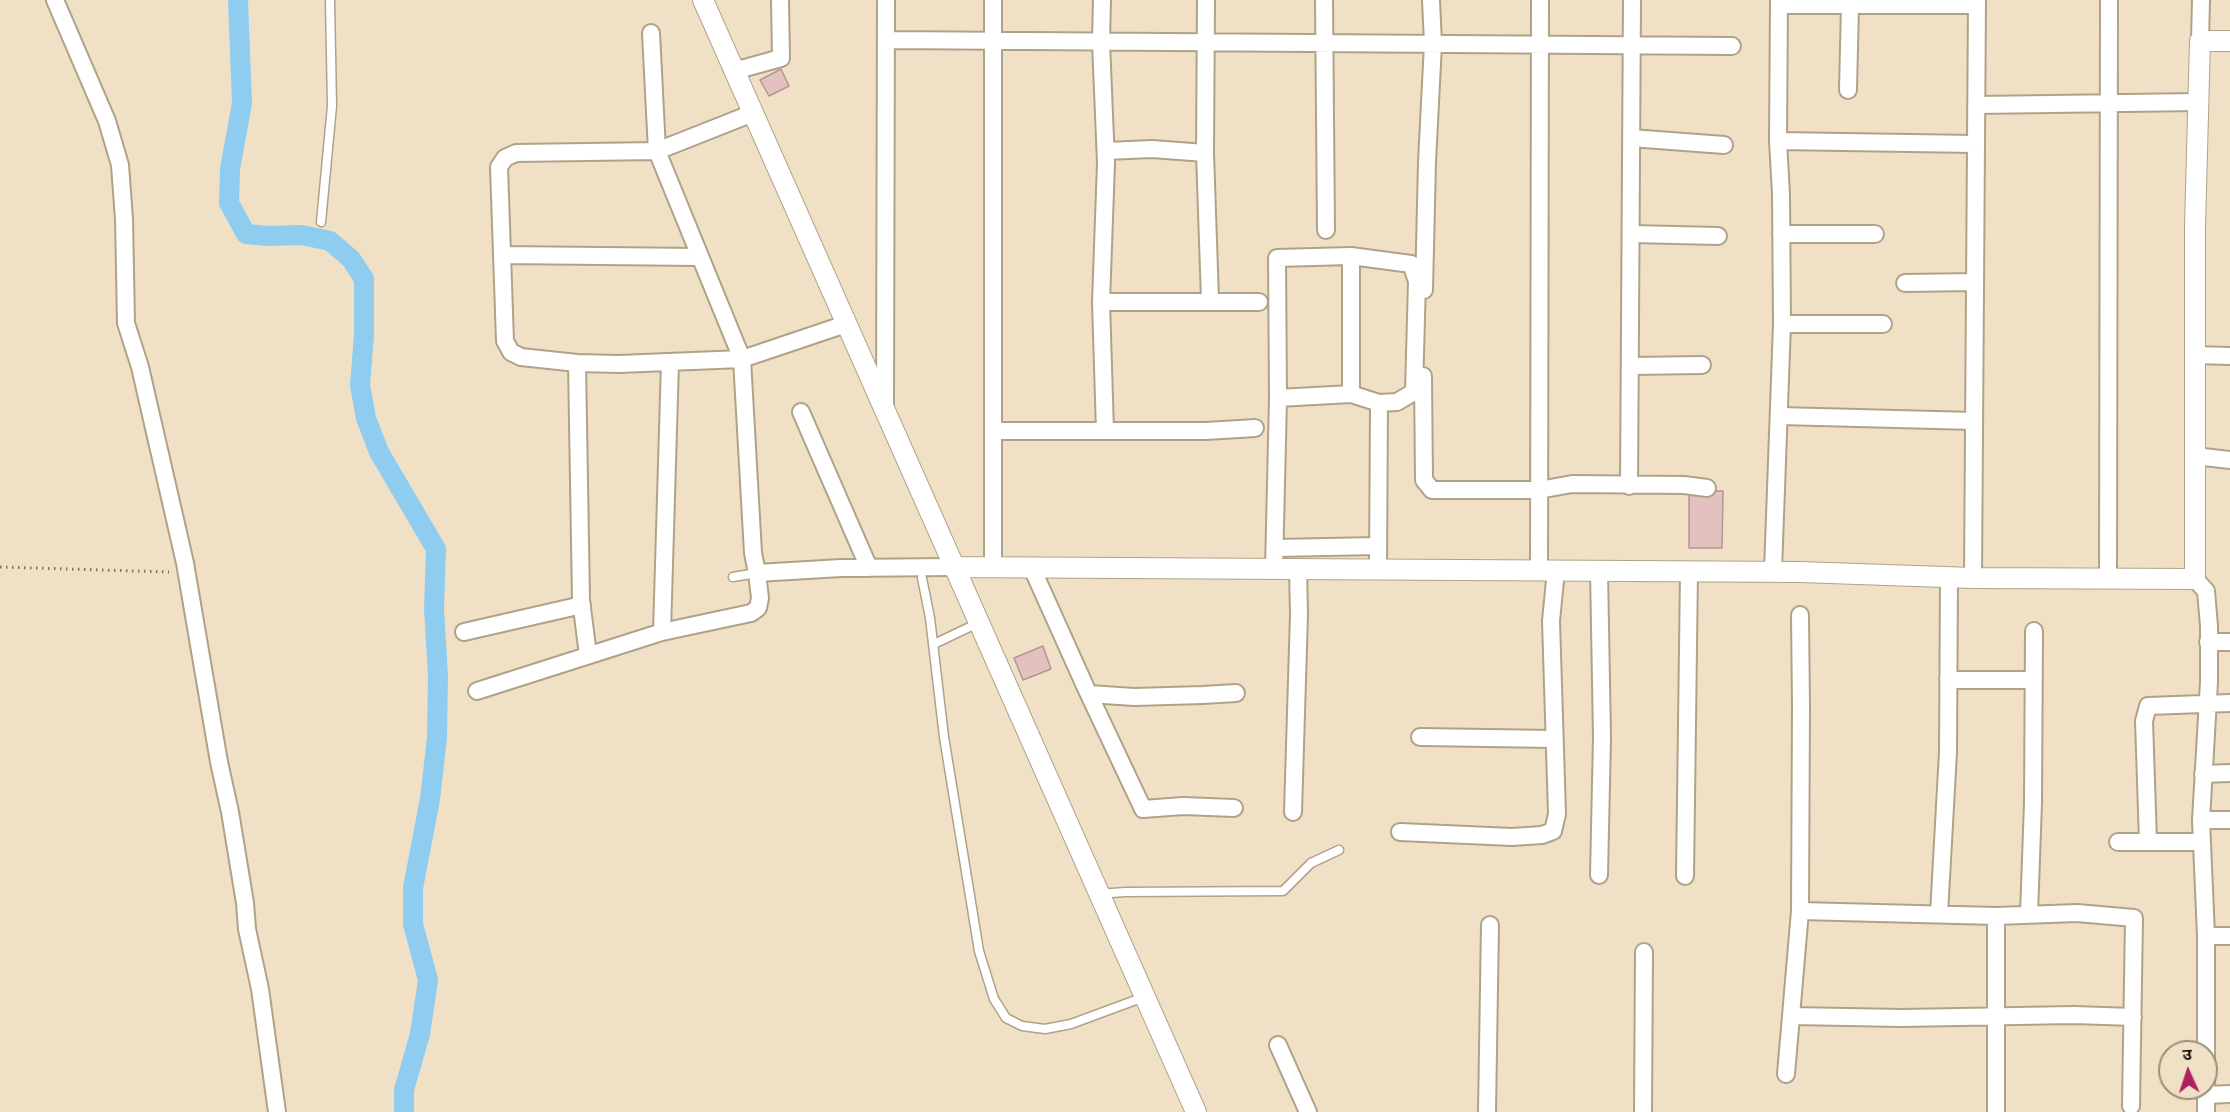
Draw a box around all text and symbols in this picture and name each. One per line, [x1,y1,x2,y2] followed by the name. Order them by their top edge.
[2158,1040,2218,1100] north arrow
[2182,1044,2192,1064] text: उ

